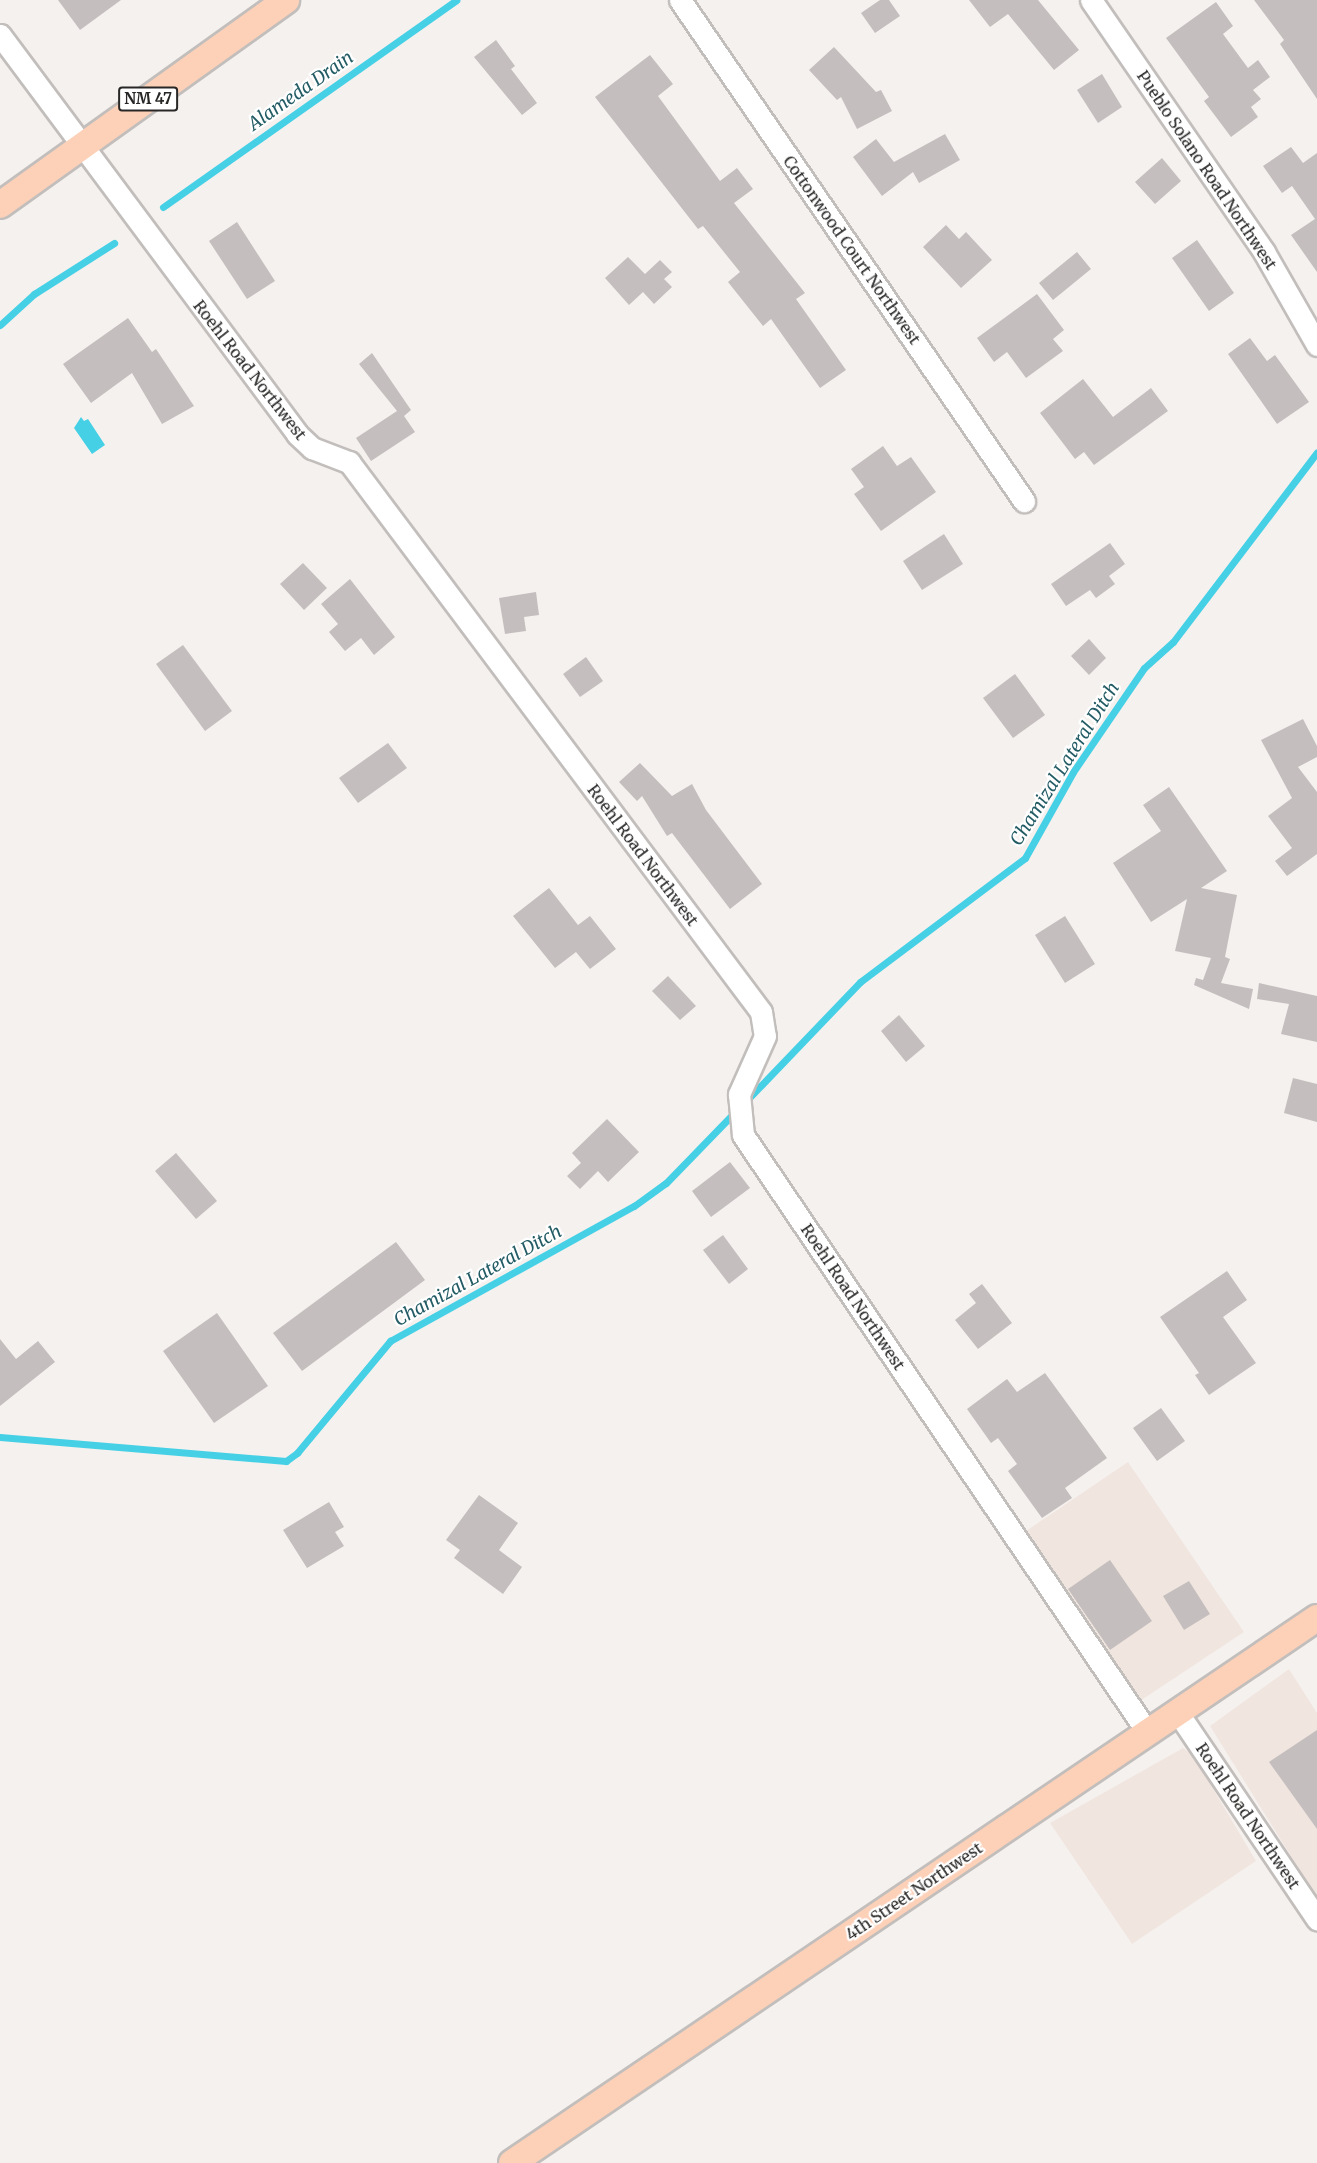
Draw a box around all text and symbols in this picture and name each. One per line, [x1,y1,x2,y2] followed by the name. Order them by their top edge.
[244,47,358,135] water label: Alameda Drain
[1133,67,1281,273] street label: Pueblo Solano Road Northwest
[118,87,178,111] road number: NM 47
[779,152,925,348] street label: Cottonwood Court Northwest
[189,296,311,444] street label: Roehl Road Northwest
[1006,678,1124,850] water label: Chamizal Lateral Ditch
[584,780,702,930] street label: Roehl Road Northwest
[797,1220,909,1374] street label: Roehl Road Northwest
[390,1221,566,1331] water label: Chamizal Lateral Ditch
[1192,1739,1304,1893] street label: Roehl Road Northwest
[842,1838,986,1944] street label: 4th Street Northwest

